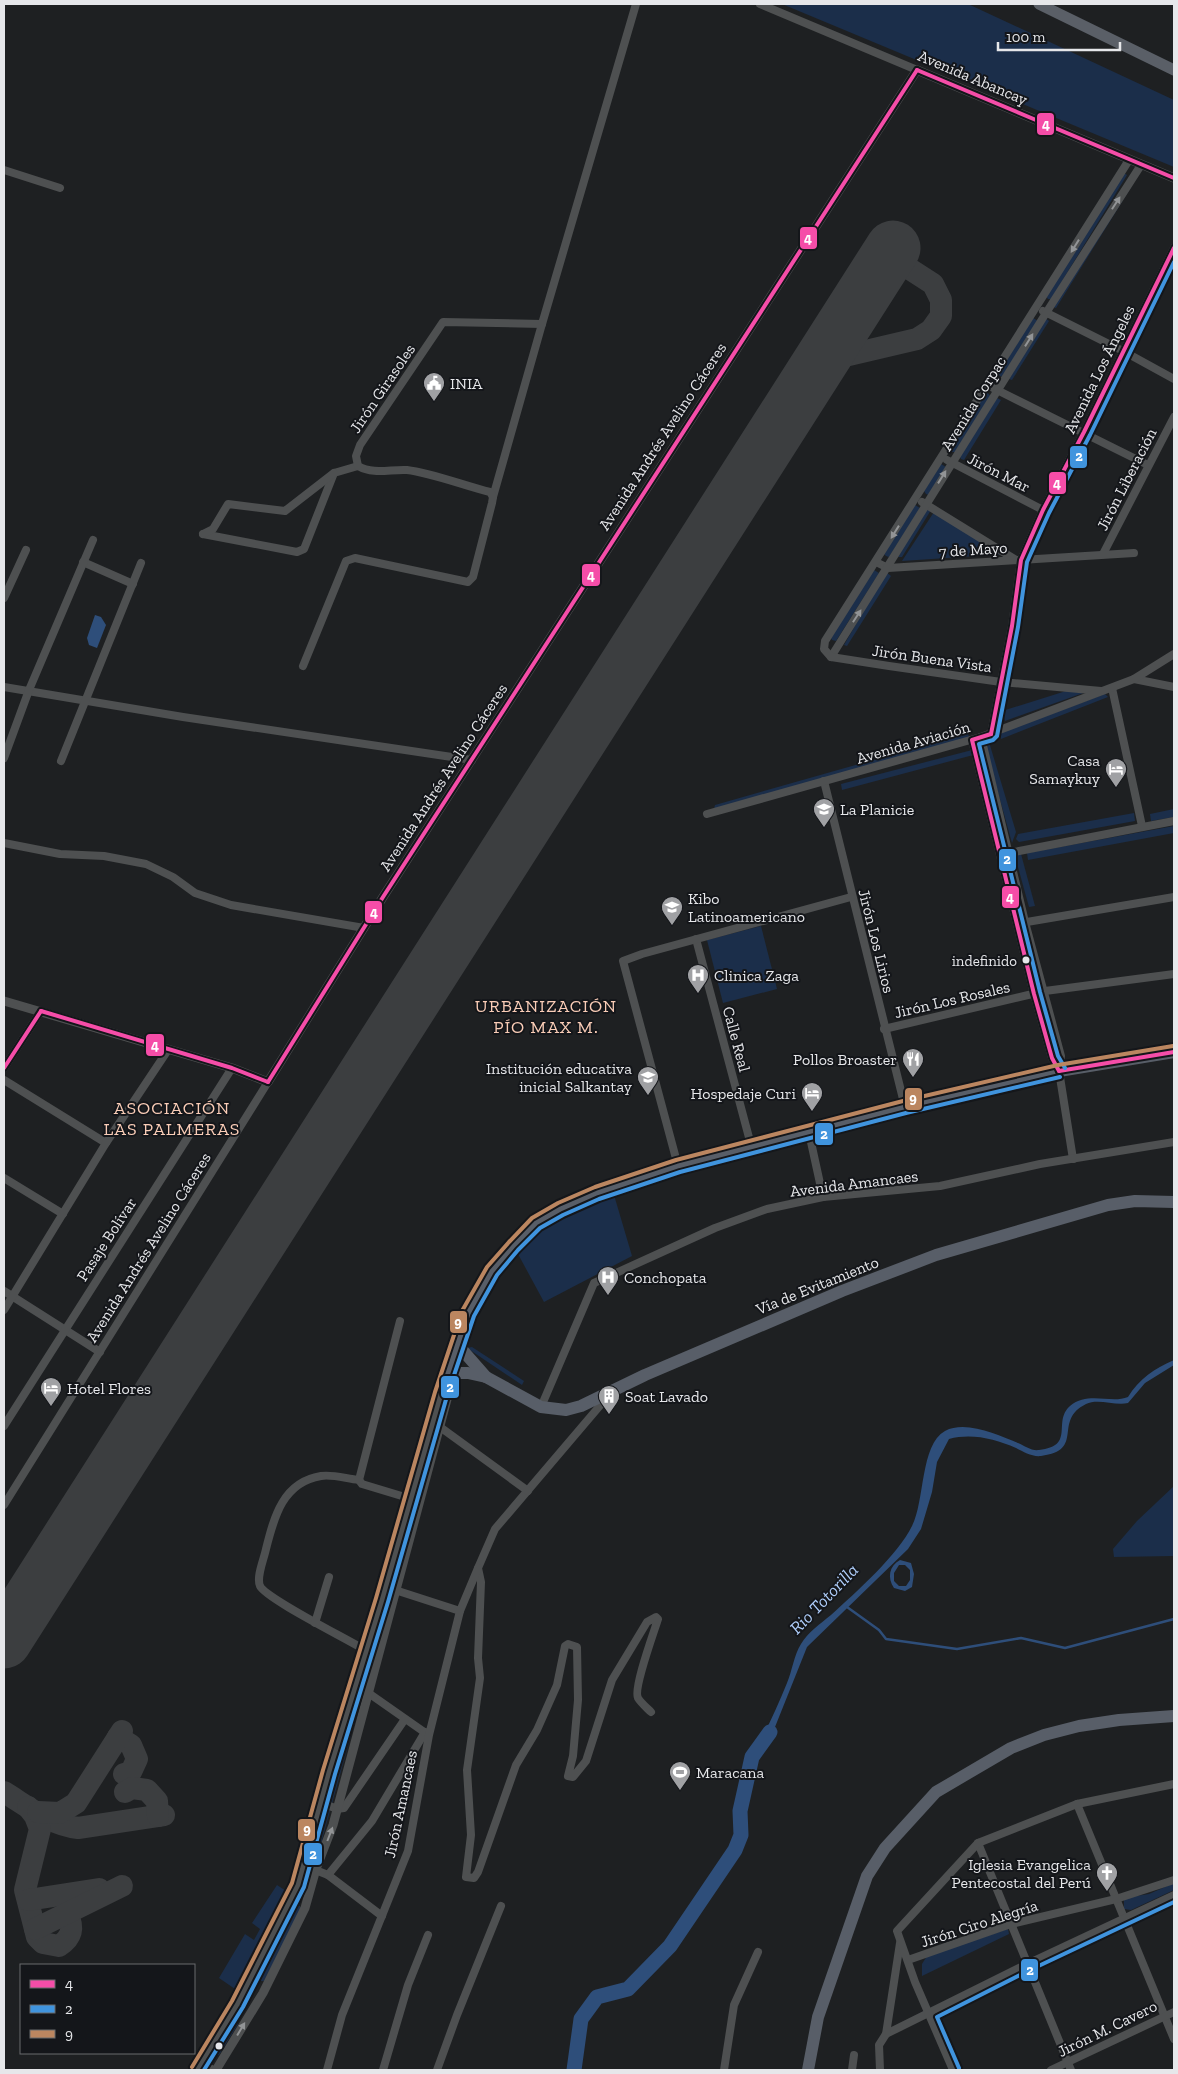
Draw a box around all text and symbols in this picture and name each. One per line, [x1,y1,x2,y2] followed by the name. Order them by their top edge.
[998,20,1120,52] scale bar
[1006,28,1045,46] text: 100 m
[915,46,1031,109] street label: Avenida Abancay
[1036,112,1055,136] line badge: 4
[1042,116,1050,133] text: 4
[1112,196,1121,210] one-way arrow
[799,226,818,250] line badge: 4
[804,230,812,247] text: 4
[1070,239,1079,252] one-way arrow
[1060,302,1139,437] street label: Avenida Los Ángeles
[1024,333,1033,346] one-way arrow
[595,339,730,534] street label: Avenida Andrés Avelino Cáceres
[346,340,419,436] street label: Jirón Girasoles
[937,352,1010,454] street label: Avenida Corpac
[422,371,446,402] public building icon: INIA
[450,374,483,393] place label: INIA
[1093,424,1161,534] street label: Jirón Liberación
[1069,445,1088,469] line badge: 2
[1075,448,1083,465] text: 2
[964,449,1033,496] street label: Jirón Mar
[938,471,947,484] one-way arrow
[1048,471,1067,495] line badge: 4
[1053,475,1061,492] text: 4
[891,525,900,538] one-way arrow
[938,538,1008,561] street label: 7 de Mayo
[581,563,601,587] line badge: 4
[587,567,595,584] text: 4
[853,609,862,622] one-way arrow
[871,641,993,676] street label: Jirón Buena Vista
[376,680,511,875] street label: Avenida Andrés Avelino Cáceres
[854,717,973,768] street label: Avenida Aviación
[1029,751,1101,788] place label: Casa Samaykuy
[1104,757,1128,788] hotel icon: Casa Samaykuy
[812,797,836,828] school or university icon: La Planicie
[840,800,914,819] place label: La Planicie
[998,848,1017,872] line badge: 2
[1003,851,1011,868] text: 2
[1001,885,1020,909] line badge: 4
[854,887,899,995] street label: Jirón Los Lirios
[688,889,805,926] place label: Kibo Latinoamericano
[1006,889,1014,906] text: 4
[660,895,684,926] school or university icon: Kibo Latinoamericano
[364,900,383,924] line badge: 4
[370,904,378,921] text: 4
[952,952,1017,970] place label: indefinido
[1021,955,1031,965] marker: indefinido
[686,963,710,994] hospital icon: Clinica Zaga
[714,966,799,985] place label: Clinica Zaga
[892,977,1012,1022] street label: Jirón Los Rosales
[475,995,617,1038] district label: URBANIZACIÓN PÍO MAX M.
[719,1004,754,1074] street label: Calle Real
[145,1033,165,1057] line badge: 4
[151,1037,159,1054] text: 4
[901,1047,925,1078] restaurant icon: Pollos Broaster
[793,1050,897,1069] place label: Pollos Broaster
[486,1059,633,1096] place label: Institución educativa inicial Salkantay
[636,1065,660,1096] school or university icon: Institución educativa inicial Salkantay
[800,1081,824,1112] hotel icon: Hospedaje Curi
[691,1084,797,1103] place label: Hospedaje Curi
[904,1087,923,1111] line badge: 9
[909,1090,917,1107] text: 9
[104,1097,240,1140] district label: ASOCIACIÓN LAS PALMERAS
[814,1122,834,1146] line badge: 2
[820,1126,828,1143] text: 2
[82,1149,215,1346] street label: Avenida Andrés Avelino Cáceres
[789,1166,919,1201] street label: Avenida Amancaes
[72,1194,141,1285] street label: Pasaje Bolívar
[752,1252,881,1319] street label: Vía de Evitamiento
[596,1265,620,1296] hospital icon: Conchopata
[624,1268,707,1287] place label: Conchopata
[449,1310,468,1334] line badge: 9
[454,1314,462,1331] text: 9
[440,1375,460,1399] line badge: 2
[39,1376,63,1407] hotel icon: Hotel Flores
[67,1379,151,1398] place label: Hotel Flores
[446,1379,454,1396] text: 2
[597,1384,621,1415] building icon: Soat Lavado
[625,1387,708,1406] place label: Soat Lavado
[785,1559,863,1639] water label: Rio Totorilla
[380,1749,421,1860] street label: Jirón Amancaes
[668,1760,692,1791] sports icon: Maracana
[696,1763,764,1782] place label: Maracana
[297,1818,316,1842] line badge: 9
[303,1821,311,1838] text: 9
[326,1826,334,1841] one-way arrow
[303,1842,323,1866] line badge: 2
[309,1846,317,1863] text: 2
[952,1855,1091,1892] place label: Iglesia Evangelica Pentecostal del Perú
[1095,1861,1119,1892] church icon: Iglesia Evangelica Pentecostal del Perú
[918,1896,1040,1951] street label: Jirón Ciro Alegría
[1020,1958,1039,1982] line badge: 2
[1026,1962,1034,1979] text: 2
[20,1964,195,2054] legend
[65,1975,73,1993] text: 4
[1054,1996,1160,2061] street label: Jirón M. Cavero
[65,2000,73,2018] text: 2
[236,2022,245,2035] one-way arrow
[65,2025,73,2043] text: 9
[214,2041,224,2051] unlabelled marker

